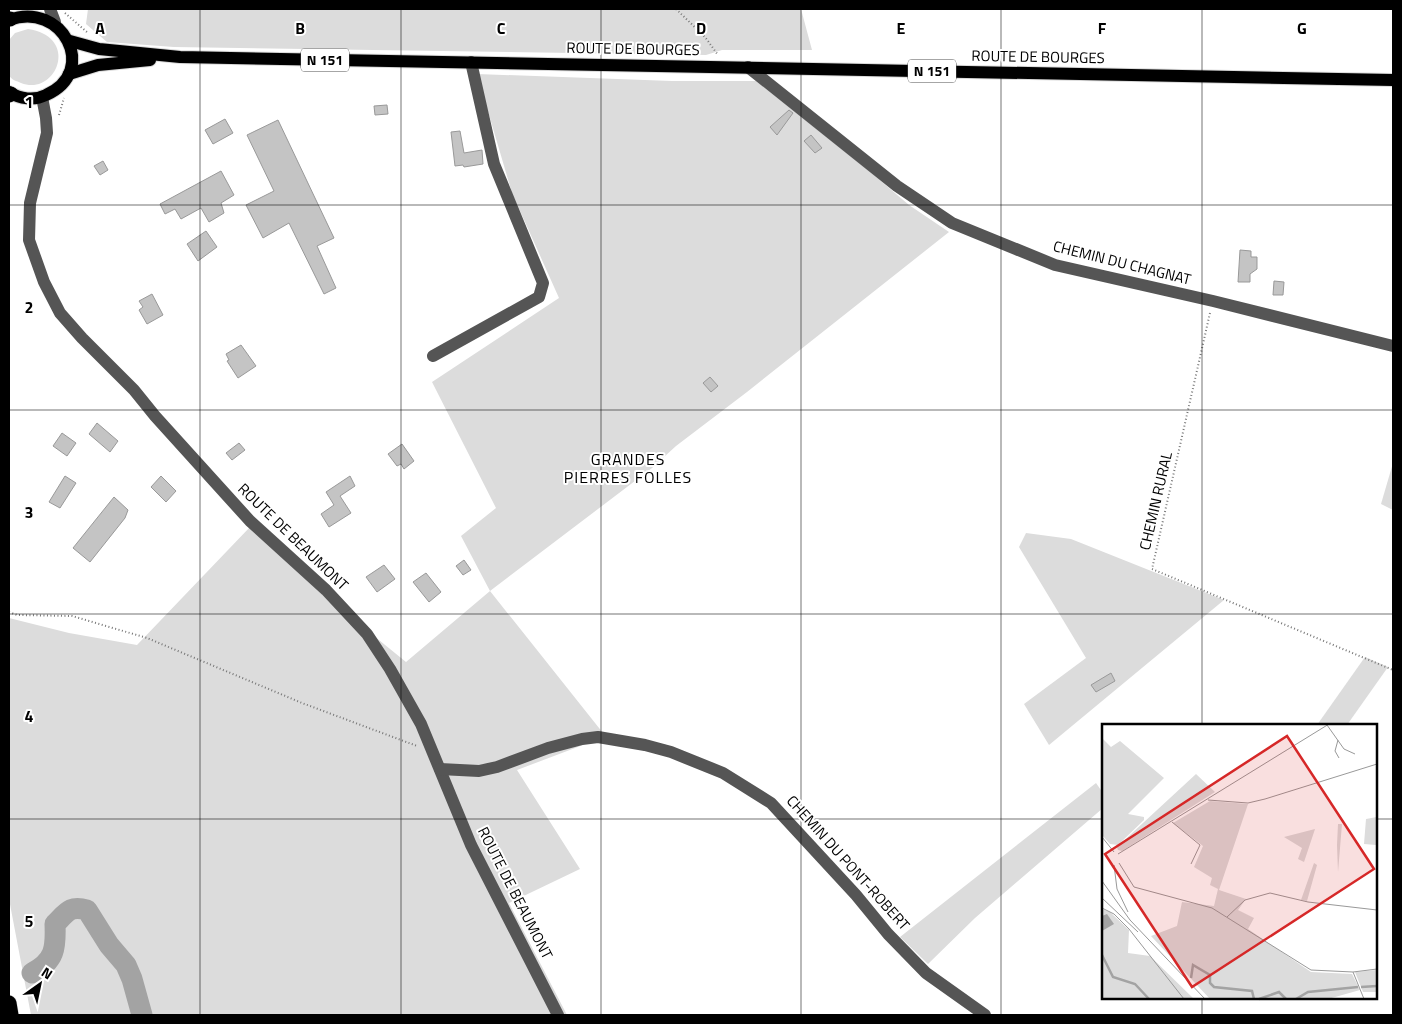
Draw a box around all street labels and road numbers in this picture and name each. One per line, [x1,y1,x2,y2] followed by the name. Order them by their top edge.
[566,36,700,61] street label: ROUTE DE BOURGES
[971,44,1105,69] street label: ROUTE DE BOURGES
[301,48,349,72] road number: N 151
[908,59,956,82] road number: N 151
[1051,234,1194,291] street label: CHEMIN DU CHAGNAT
[1133,449,1178,552] street label: CHEMIN RURAL
[233,478,354,596] street label: ROUTE DE BEAUMONT
[781,790,916,935] street label: CHEMIN DU PONT-ROBERT
[472,822,559,963] street label: ROUTE DE BEAUMONT

